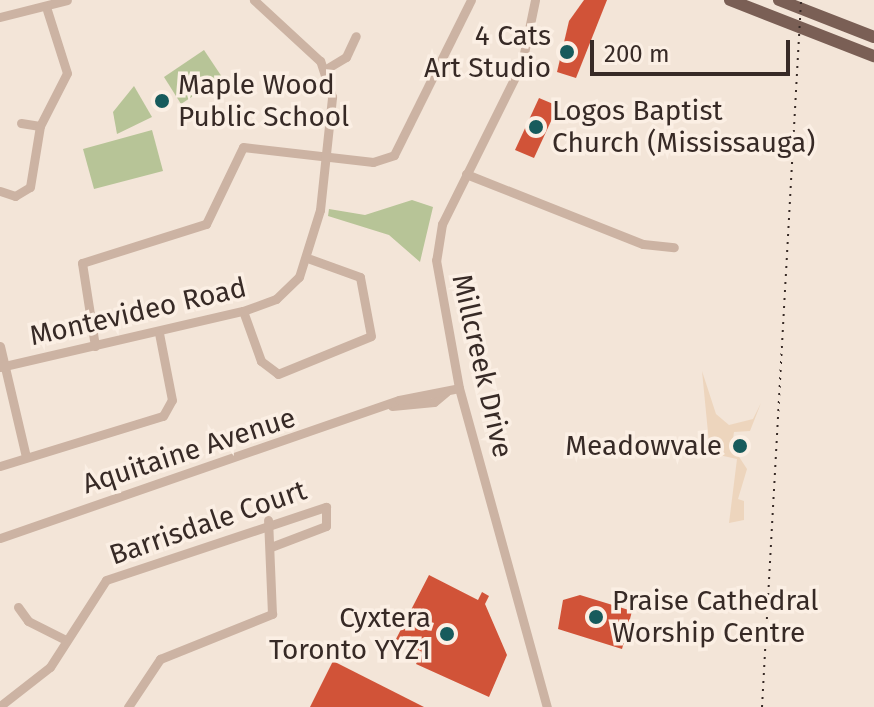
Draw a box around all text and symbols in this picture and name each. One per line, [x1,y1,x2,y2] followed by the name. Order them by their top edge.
[424,19,551,85] place label: 4 Cats Art Studio
[594,24,794,74] scale bar
[604,40,670,68] text: 200 m
[558,43,576,61] marker: 4 Cats Art Studio
[178,68,349,134] place label: Maple Wood Public School
[153,92,171,110] marker: Maple Wood Public School
[552,94,815,160] place label: Logos Baptist Church (Mississauga)
[527,118,545,136] marker: Logos Baptist Church (Mississauga)
[26,271,250,353] street label: Montevideo Road
[445,271,519,461] street label: Millcreek Drive
[78,401,300,501] street label: Aquitaine Avenue
[565,429,722,463] place label: Meadowvale
[729,435,751,457] marker: Meadowvale
[105,474,311,572] street label: Barrisdale Court
[612,584,819,650] place label: Praise Cathedral Worship Centre
[269,601,431,667] place label: Cyxtera Toronto YYZ1
[587,608,605,626] marker: Praise Cathedral Worship Centre
[438,625,456,643] marker: Cyxtera Toronto YYZ1

